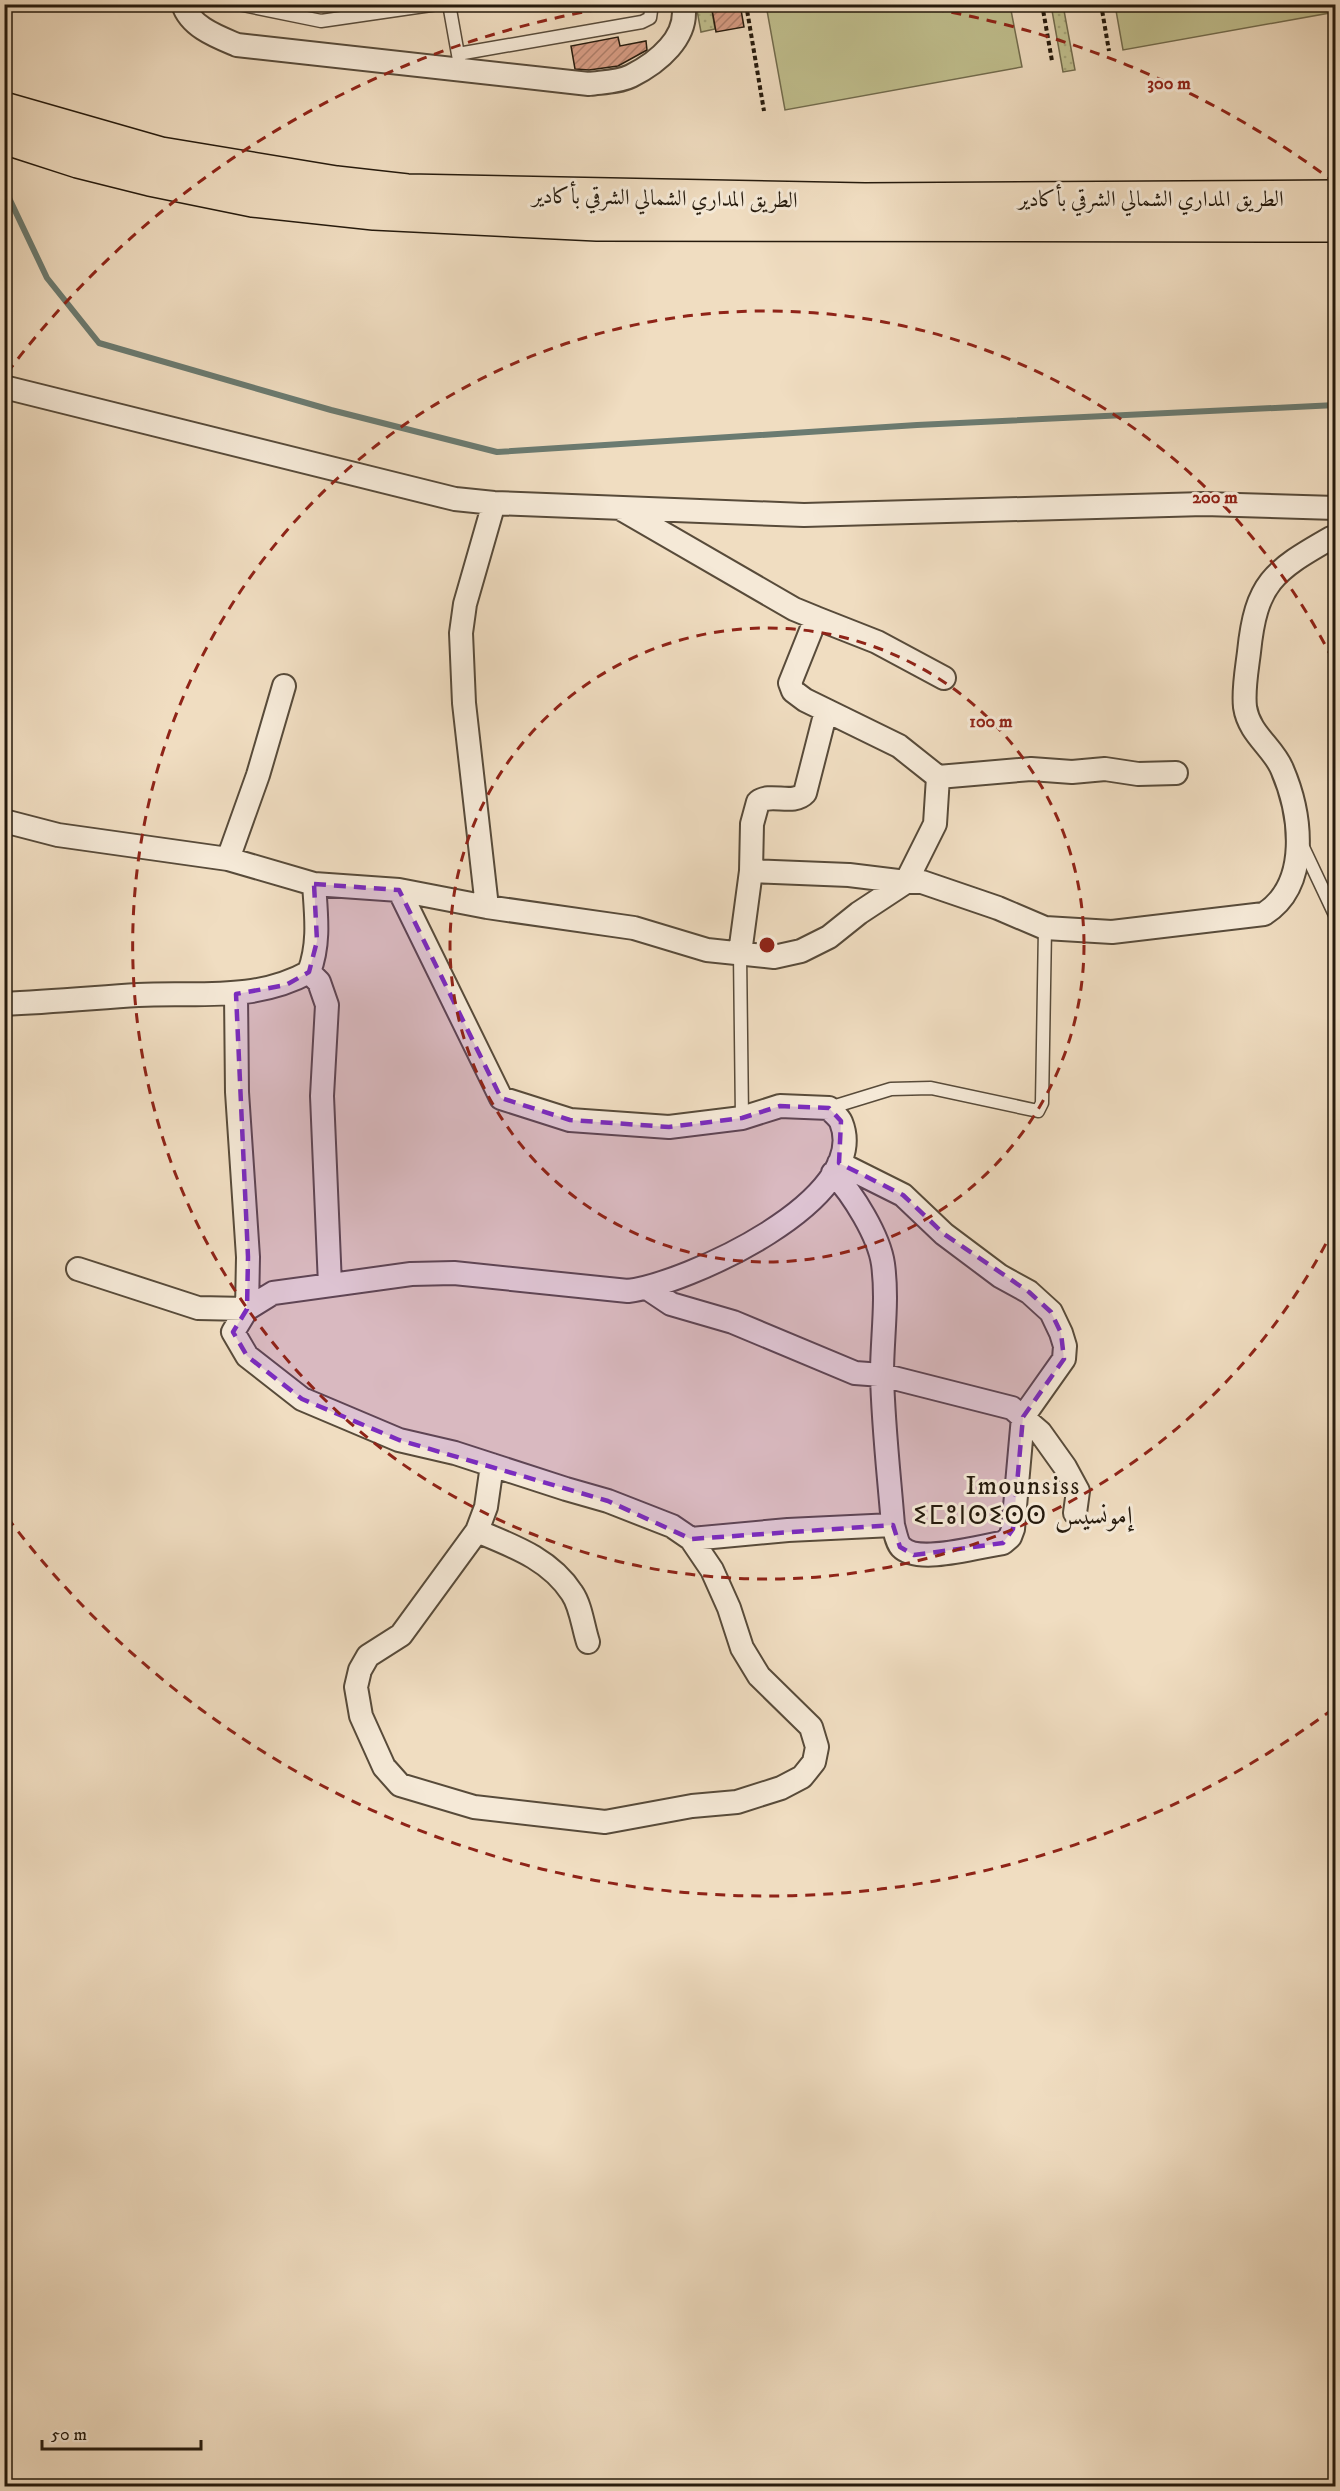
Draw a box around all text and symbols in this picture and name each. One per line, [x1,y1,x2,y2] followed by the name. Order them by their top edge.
[1147,73,1191,95] text: 300 m
[530,180,798,218] street label: الطريق المداري الشمالي الشرقي بأكادير
[1016,183,1284,217] street label: الطريق المداري الشمالي الشرقي بأكادير
[1192,487,1238,509] text: 200 m
[969,711,1013,733] text: 100 m
[757,935,777,955] centre of rings
[913,1470,1135,1533] district label: Imounsiss ⵉⵎⵓⵏⵙⵉⵙⵙ إمونسيس
[42,2413,201,2451] scale bar
[51,2424,87,2446] text: 50 m

